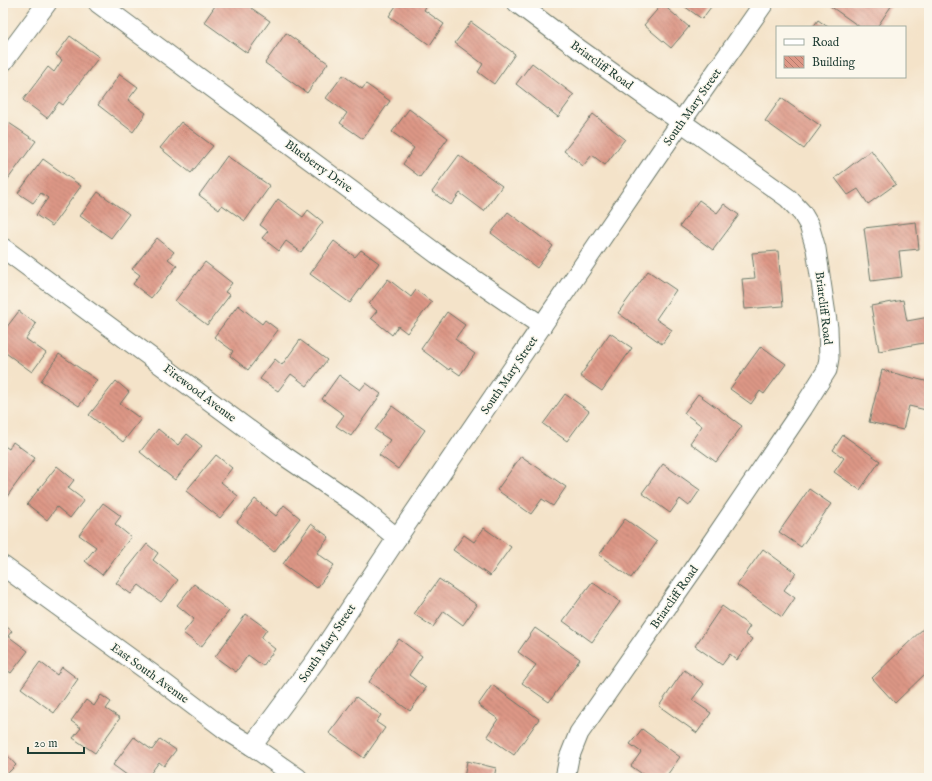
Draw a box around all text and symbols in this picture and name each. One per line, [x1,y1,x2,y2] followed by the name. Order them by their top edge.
[776,26,906,78] legend
[812,35,840,50] text: Road
[567,38,636,93] street label: Briarcliff Road
[812,55,856,70] text: Building
[660,66,725,149] street label: South Mary Street
[282,137,356,196] street label: Blueberry Drive
[812,271,836,346] street label: Briarcliff Road
[478,333,541,417] street label: South Mary Street
[160,361,239,426] street label: Firewood Avenue
[647,562,702,632] street label: Briarcliff Road
[296,601,359,685] street label: South Mary Street
[108,640,192,707] street label: East South Avenue
[28,729,84,755] scale bar
[34,736,57,751] text: 20 m

